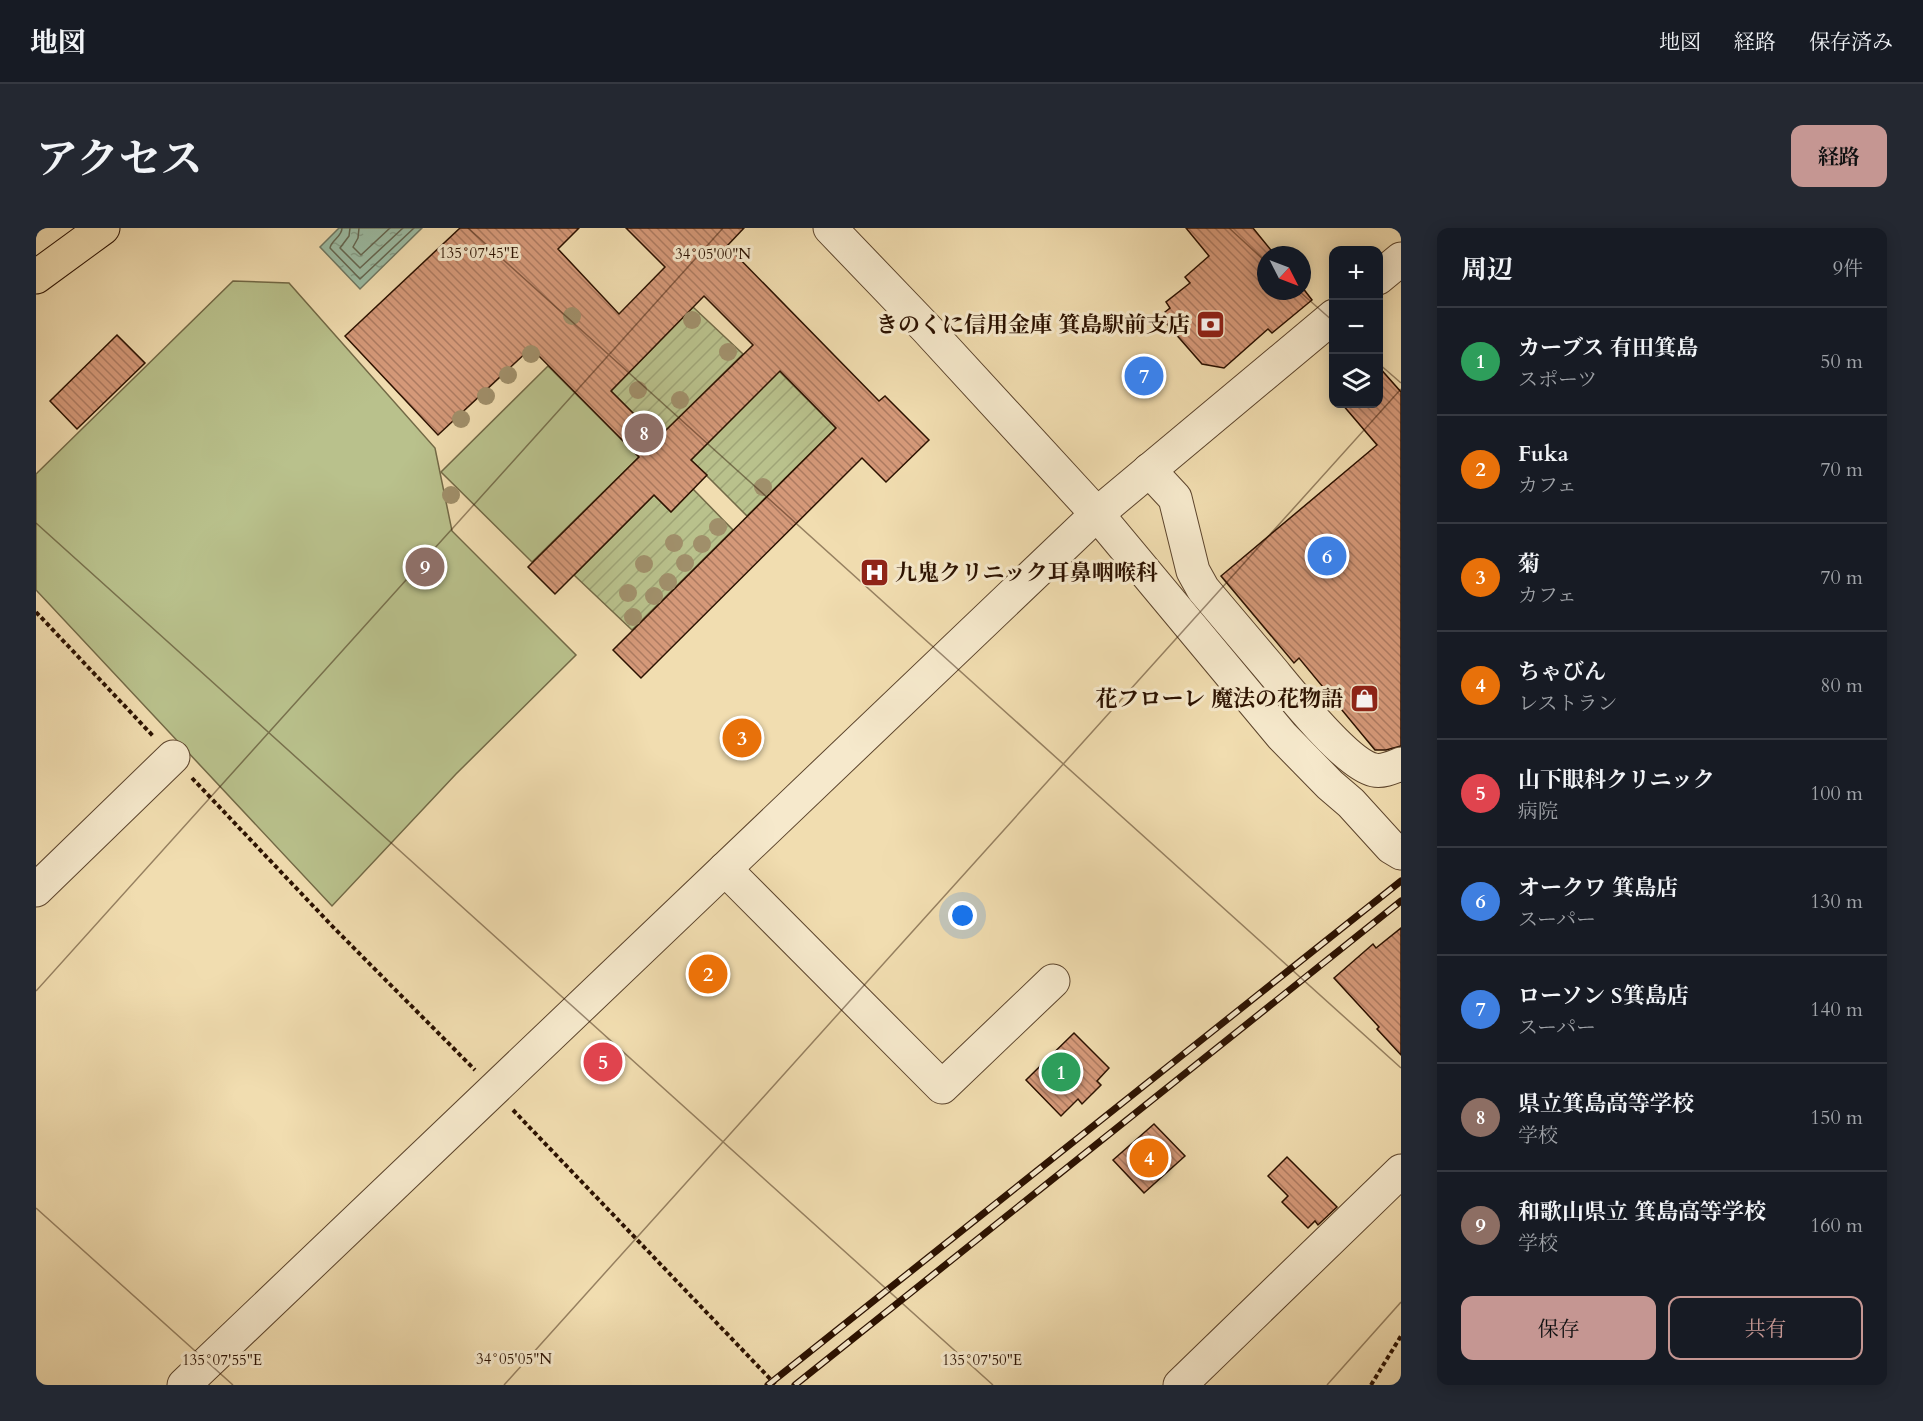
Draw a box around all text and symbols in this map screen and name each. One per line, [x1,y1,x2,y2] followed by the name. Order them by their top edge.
[30,24,86,62] text: 地図
[1659,28,1701,57] text: 地図
[1734,28,1776,57] text: 経路
[1809,28,1893,57] text: 保存済み
[1791,125,1887,187] button: 経路
[36,131,203,188] text: アクセス
[439,243,519,263] text: 135°07'45"E
[675,244,751,264] text: 34°05'00"N
[1257,246,1311,300] north arrow
[1329,246,1383,408] map controls
[1329,246,1383,300] button: +
[1461,252,1513,287] text: 周辺
[1833,255,1863,282] text: 9件
[1329,300,1383,354] button: −
[1195,309,1227,341] bank icon: きのくに信用金庫 箕島駅前支店
[876,310,1190,340] place label: きのくに信用金庫 箕島駅前支店
[1518,333,1698,363] text: カーブス 有田箕島
[1475,348,1486,375] text: 1
[1820,348,1863,375] text: 50 m
[1124,354,1164,398] pin: 7
[1329,354,1383,408] button: layers
[1518,366,1597,393] text: スポーツ
[624,410,664,456] pin: 8
[1518,439,1569,469] text: Fuka
[1475,456,1486,483] text: 2
[1820,456,1863,483] text: 70 m
[1518,472,1577,499] text: カフェ
[1308,534,1346,578] pin: 6
[406,544,444,590] pin: 9
[1518,549,1540,579] text: 菊
[858,557,890,589] hospital icon: 九鬼クリニック耳鼻咽喉科
[895,558,1158,588] place label: 九鬼クリニック耳鼻咽喉科
[1475,564,1486,591] text: 3
[1820,564,1863,591] text: 70 m
[1518,582,1577,609] text: カフェ
[1518,657,1606,687] text: ちゃびん
[1475,672,1486,699] text: 4
[1820,672,1863,699] text: 80 m
[1348,683,1380,715] shop icon: 花フローレ 魔法の花物語
[1096,684,1343,714] place label: 花フローレ 魔法の花物語
[1518,690,1617,717] text: レストラン
[722,716,762,760] pin: 3
[1518,765,1715,795] text: 山下眼科クリニック
[1475,780,1486,807] text: 5
[1810,780,1863,807] text: 100 m
[1518,798,1558,825] text: 病院
[1518,873,1678,903] text: オークワ 箕島店
[1475,888,1486,915] text: 6
[1810,888,1863,915] text: 130 m
[948,901,977,930] your location
[1518,906,1596,933] text: スーパー
[688,952,728,996] pin: 2
[1518,981,1689,1011] text: ローソン S箕島店
[1475,996,1486,1023] text: 7
[1810,996,1863,1023] text: 140 m
[1518,1014,1596,1041] text: スーパー
[584,1040,622,1084] pin: 5
[1042,1050,1080,1094] pin: 1
[1518,1089,1694,1119] text: 県立箕島高等学校
[1475,1104,1486,1131] text: 8
[1810,1104,1863,1131] text: 150 m
[1518,1122,1558,1149] text: 学校
[1130,1136,1168,1180] pin: 4
[1518,1197,1766,1227] text: 和歌山県立 箕島高等学校
[1475,1212,1486,1239] text: 9
[1810,1212,1863,1239] text: 160 m
[1518,1230,1558,1257] text: 学校
[1461,1296,1656,1360] button: 保存
[1668,1296,1863,1360] button: 共有
[476,1349,552,1369] text: 34°05'05"N
[182,1350,262,1370] text: 135°07'55"E
[942,1350,1022,1370] text: 135°07'50"E

